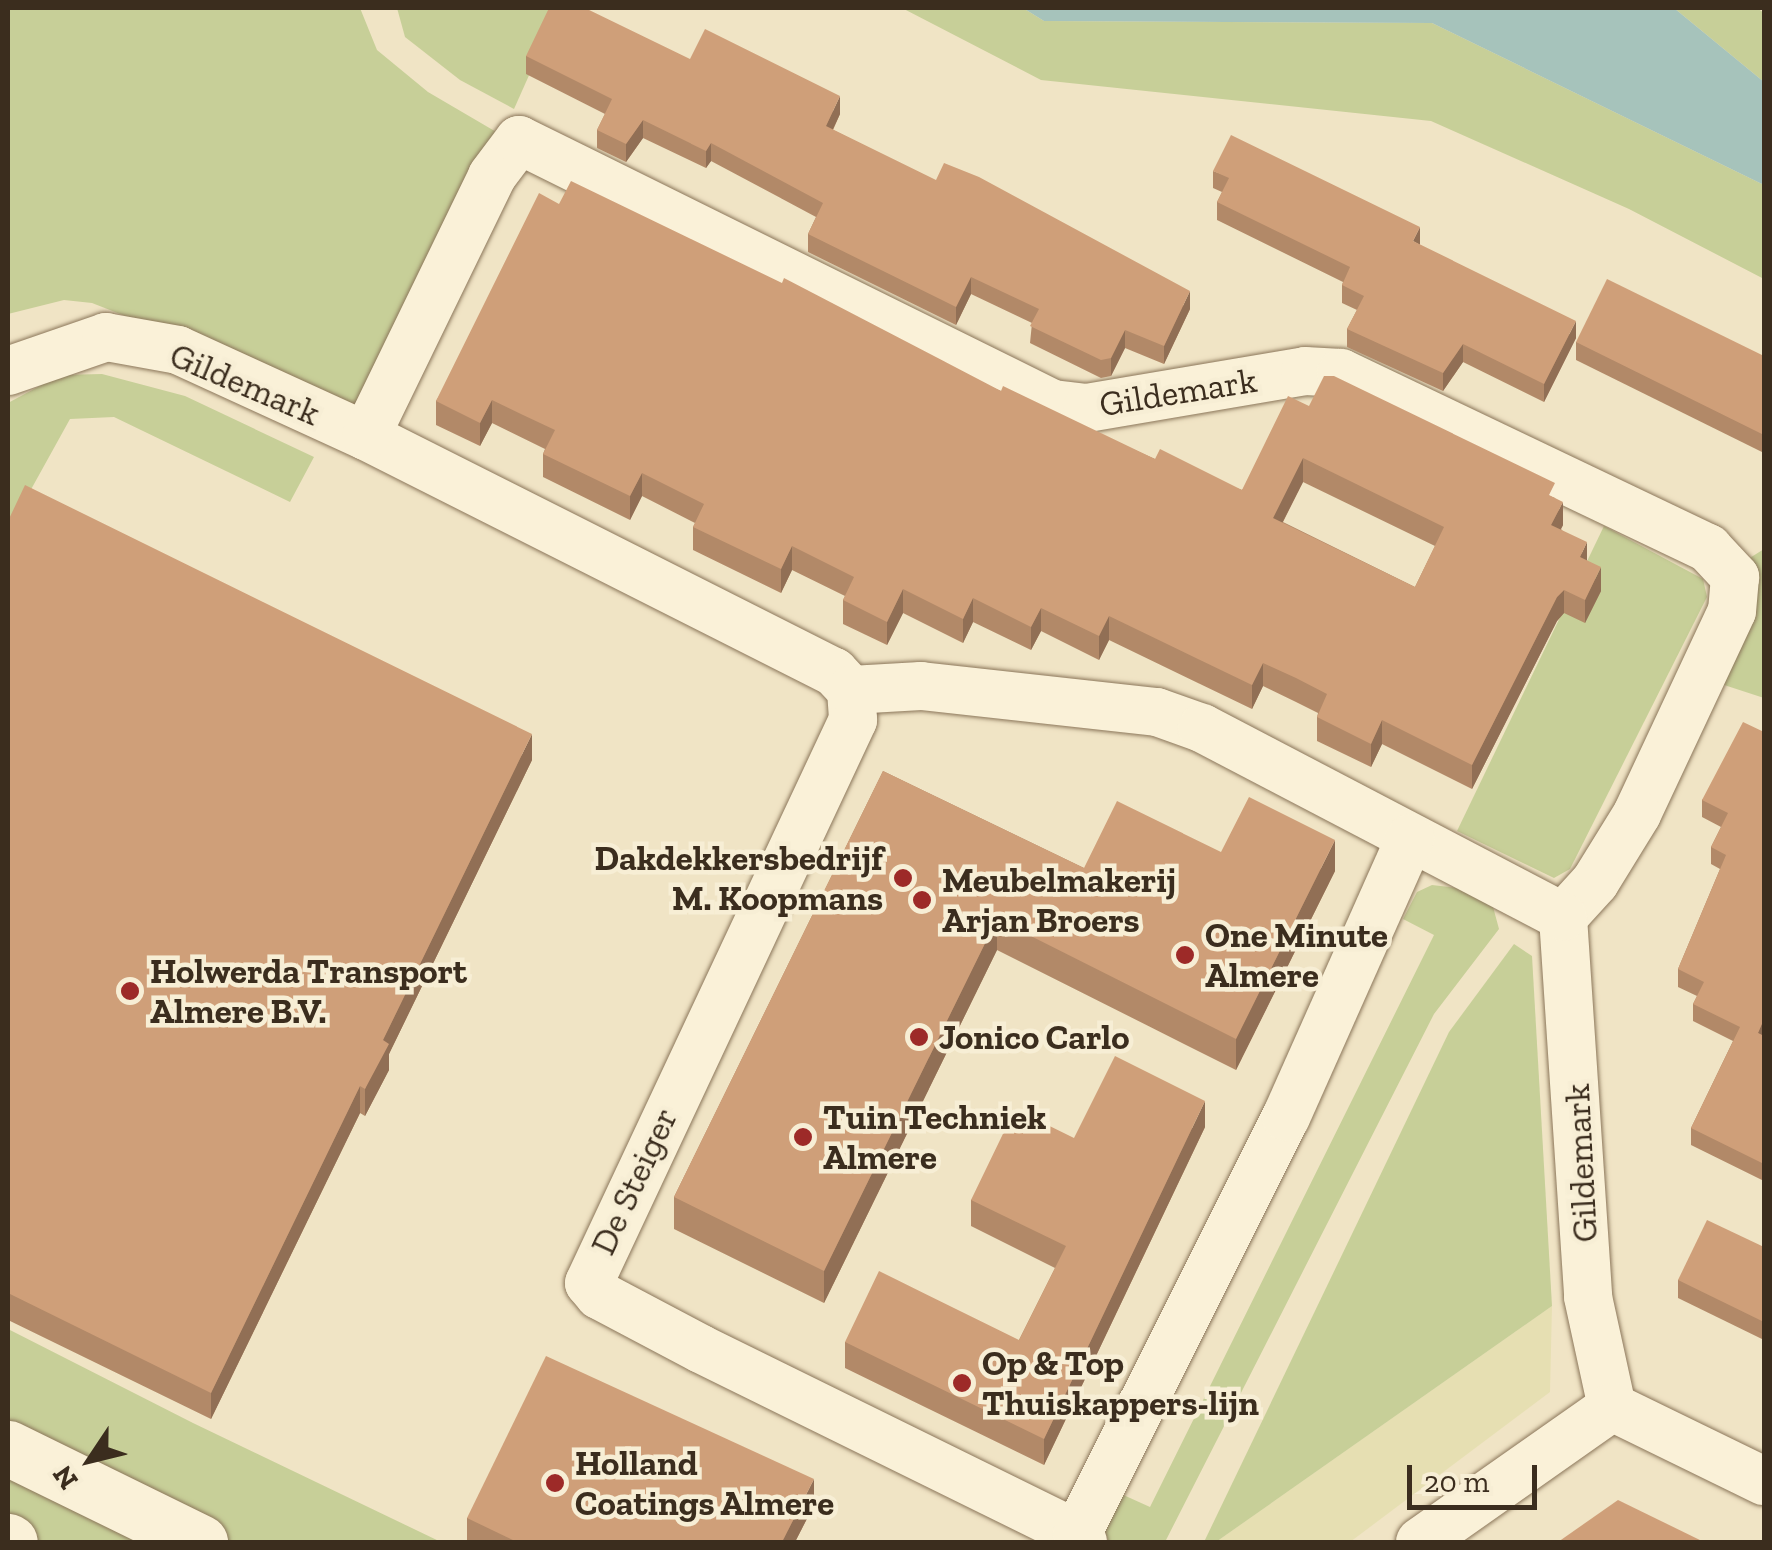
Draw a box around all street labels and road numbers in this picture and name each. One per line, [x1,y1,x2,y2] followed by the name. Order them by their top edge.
[164,334,326,434] street label: Gildemark
[1096,359,1260,425] street label: Gildemark
[1556,1083,1606,1243] street label: Gildemark
[582,1101,686,1261] street label: De Steiger

